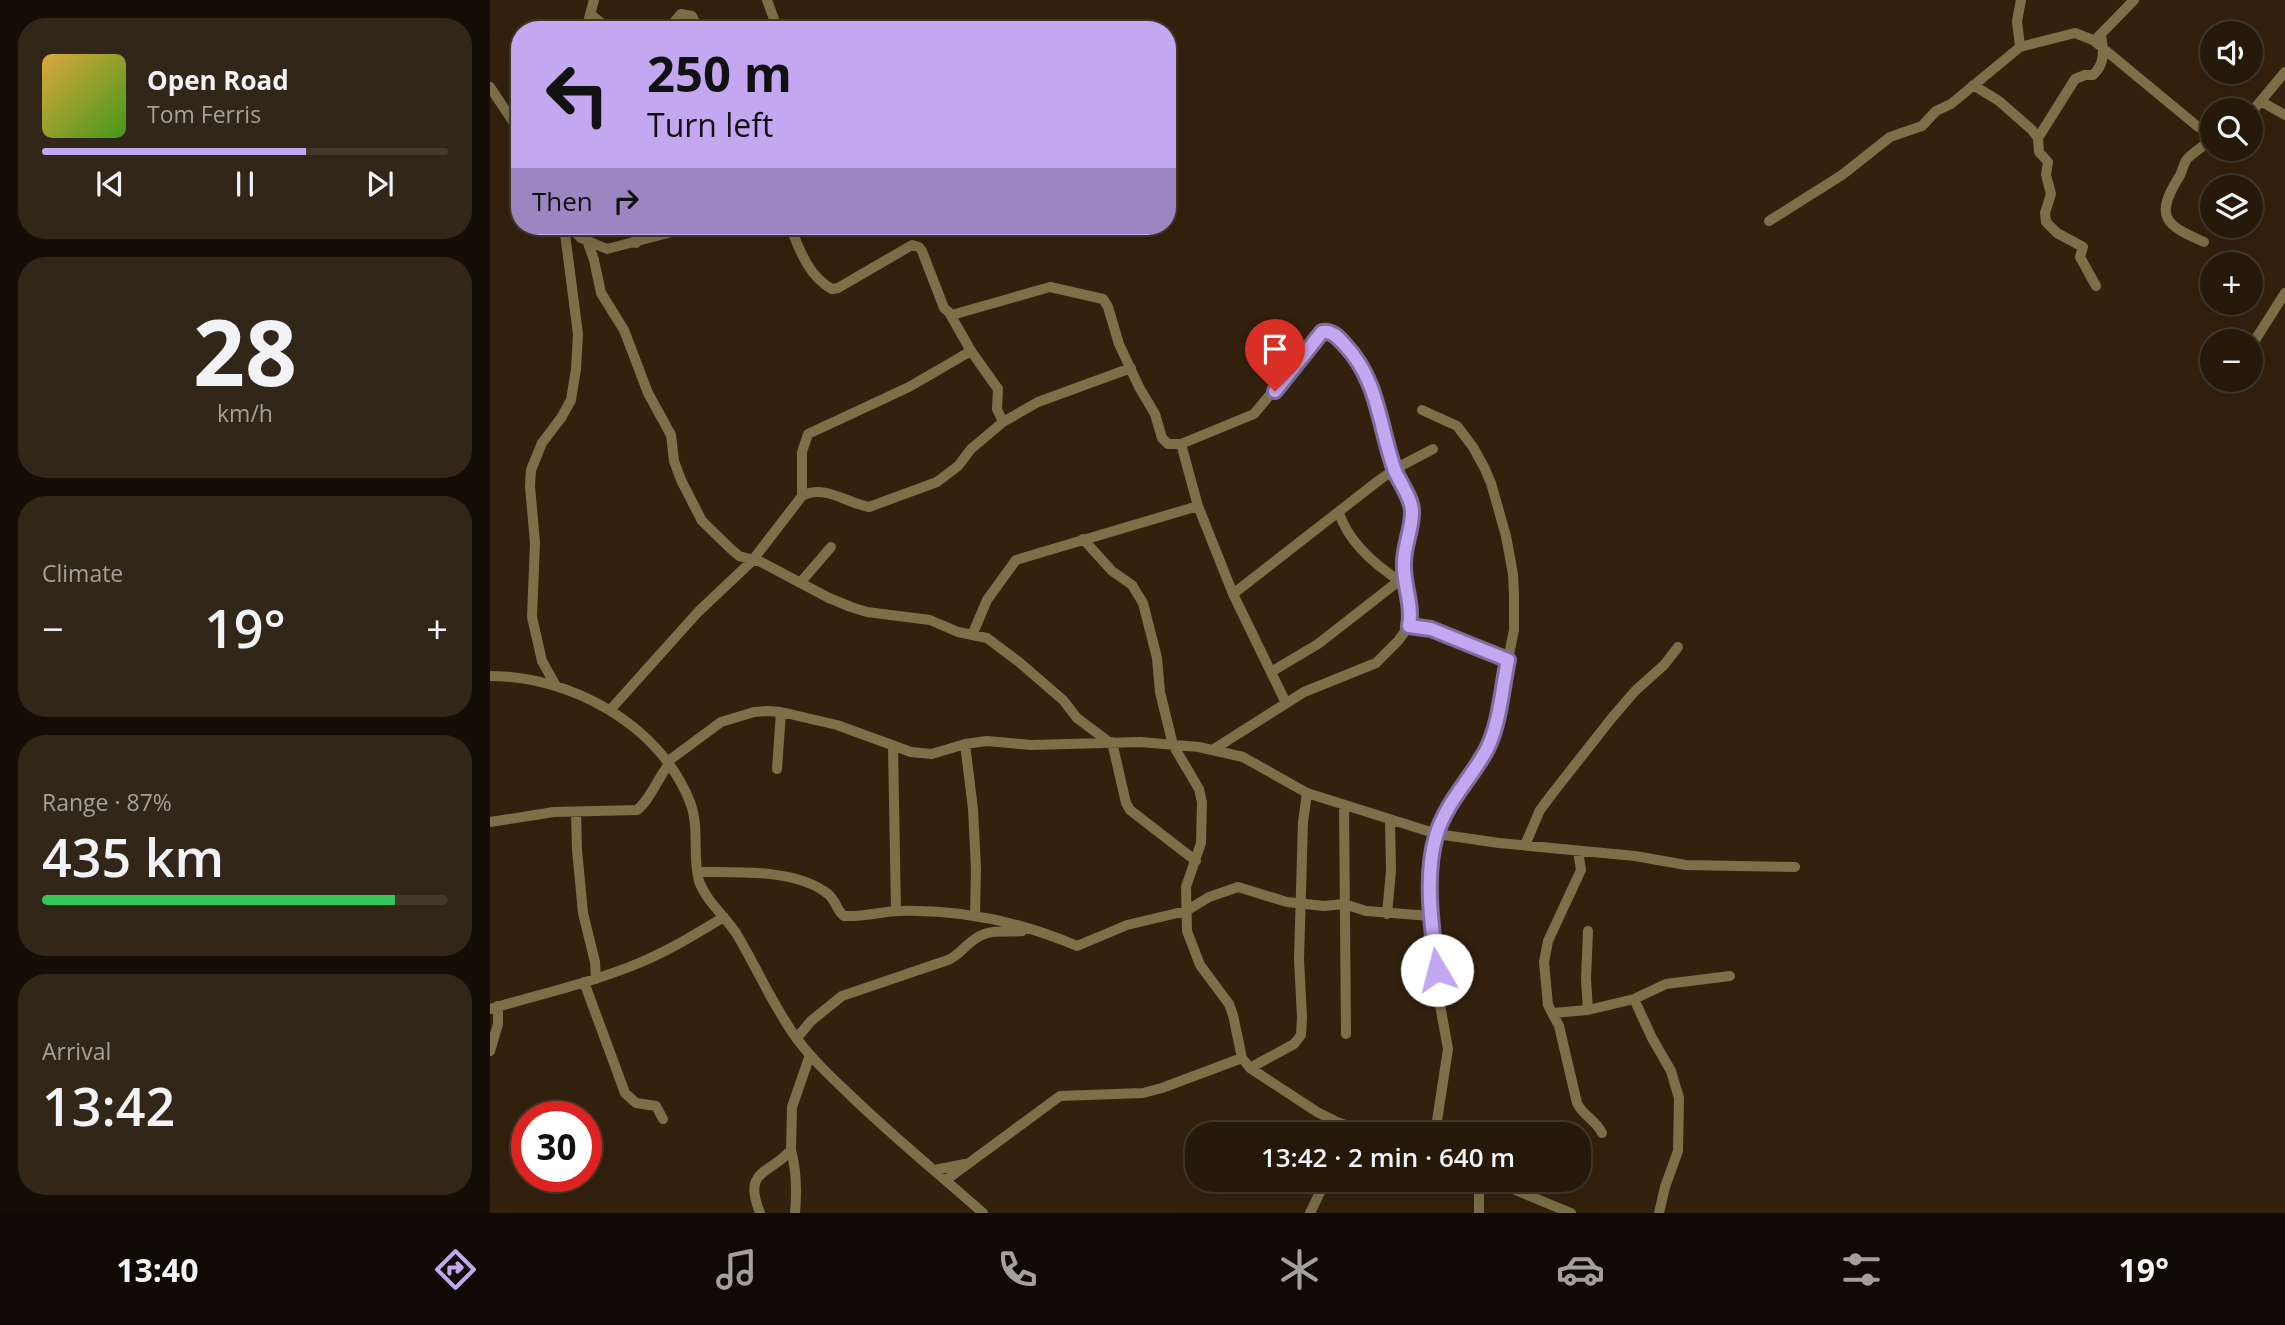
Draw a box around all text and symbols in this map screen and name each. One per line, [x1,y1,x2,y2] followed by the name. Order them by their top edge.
[2200,21,2263,392] map controls
[2200,21,2263,84] button: sound
[647,40,792,106] text: 250 m
[532,49,623,140] icon: left
[147,62,289,98] text: Open Road
[147,98,261,130] text: Tom Ferris
[2200,98,2263,161] button: search
[647,103,773,146] text: Turn left
[91,165,129,203] icon: previous
[226,165,264,203] icon: pause
[361,165,399,203] icon: next
[2200,175,2263,238] button: layers
[607,182,645,220] icon: right
[532,183,593,219] text: Then
[2200,252,2263,315] button: +
[193,289,297,413] text: 28
[1245,319,1305,391] pin
[2200,329,2263,392] button: −
[1256,330,1294,368] icon: arrive
[217,397,273,429] text: km/h
[42,557,123,589] text: Climate
[204,592,286,663] text: 19°
[42,602,64,654] text: −
[426,602,448,654] text: +
[42,786,172,818] text: Range · 87%
[42,821,224,892] text: 435 km
[1400,933,1474,1007] position arrow
[42,1035,111,1067] text: Arrival
[42,1070,175,1141] text: 13:42
[511,1101,602,1192] speed limit sign: 30
[1261,1139,1515,1175] text: 13:42 · 2 min · 640 m
[431,1245,480,1294] icon: directions
[712,1245,761,1294] icon: music
[993,1245,1042,1294] icon: phone
[1275,1245,1324,1294] icon: climate
[1556,1245,1605,1294] icon: car
[1837,1245,1886,1294] icon: filters
[116,1248,198,1291] text: 13:40
[2119,1248,2169,1291] text: 19°

